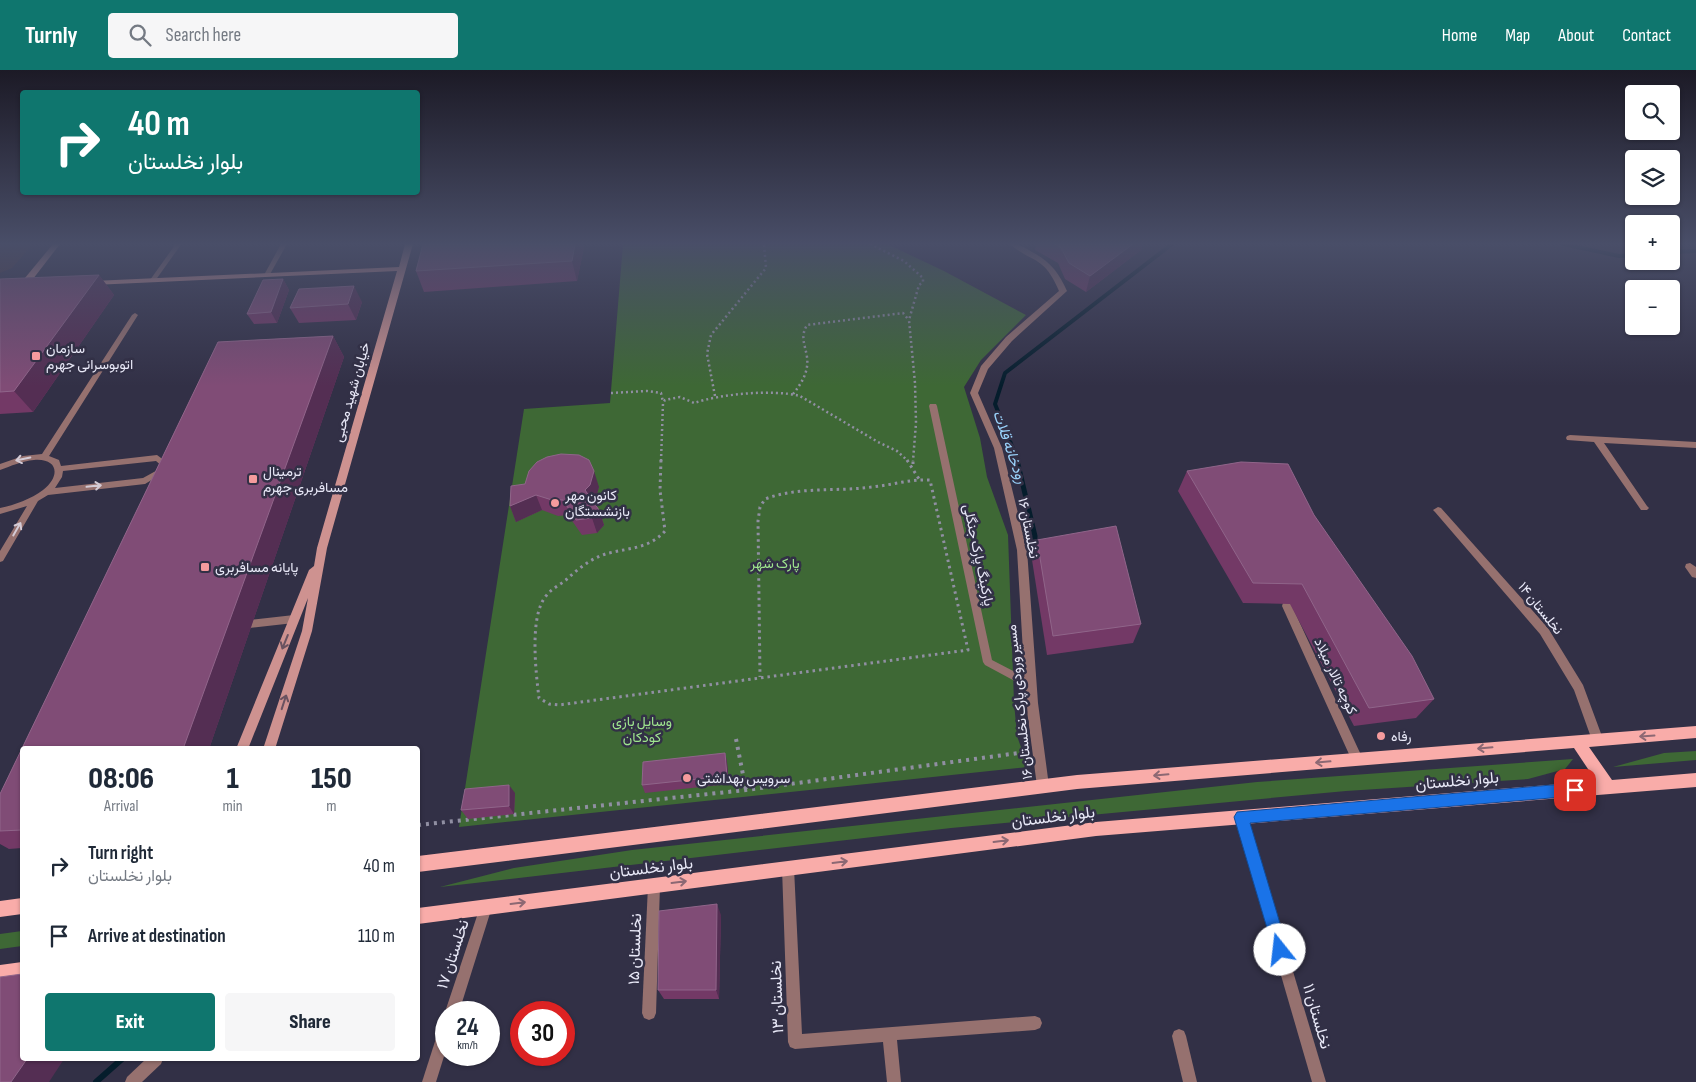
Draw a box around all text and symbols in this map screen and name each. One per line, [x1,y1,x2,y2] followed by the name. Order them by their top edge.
[108,13,458,58] search box
[25,21,78,50] text: Turnly
[126,21,154,49] icon: search
[166,24,241,47] text: Search here
[1442,25,1477,46] text: Home
[1505,25,1530,46] text: Map
[1558,25,1594,46] text: About
[1622,25,1671,46] text: Contact
[1625,85,1680,335] map controls
[1625,85,1680,140] button: search
[128,103,190,146] text: 40 m
[45,110,110,175] icon: right
[128,149,243,176] text: بلوار نخلستان
[1625,150,1680,205] button: layers
[1625,215,1680,270] button: +
[1625,280,1680,335] button: −
[46,340,133,373] place label: سازمان اتوبوسرانی جهرم
[329,340,374,444] street label: خیابان شهید محبی
[30,350,42,362] marker: سازمان اتوبوسرانی جهرم
[988,408,1031,486] water label: رودخانه قلات
[16,455,32,464] one-way arrow
[263,463,348,496] place label: ترمینال مسافربری جهرم
[247,473,259,485] marker: ترمینال مسافربری جهرم
[86,481,102,491] one-way arrow
[564,487,630,520] place label: کانون مهر بازنشستگان
[1014,496,1043,560] street label: نخلستان ۱۶
[549,497,561,509] marker: کانون مهر بازنشستگان
[958,503,998,608] street label: پارکینگ پارک جنگلی
[13,522,23,537] one-way arrow
[749,555,800,573] park label: پارک شهر
[215,559,298,577] place label: پایانه مسافربری
[199,561,211,573] marker: پایانه مسافربری
[1514,579,1567,638] street label: نخلستان ۱۴
[1003,624,1037,780] street label: مسیر ورودی پارک نخلستان ۱۶
[280,634,289,649] one-way arrow
[1310,635,1361,718] street label: کوچه تالار میلاد
[280,695,289,711] one-way arrow
[612,713,672,746] park label: وسایل بازی کودکان
[1391,728,1412,745] place label: رفاه
[1375,730,1387,742] marker: رفاه
[1640,731,1656,740] one-way arrow
[1478,744,1494,753] one-way arrow
[1316,757,1332,766] one-way arrow
[88,761,154,797] text: 08:06
[226,761,239,797] text: 1
[311,761,352,797] text: 150
[1415,768,1500,795] street label: بلوار نخلستان
[1554,769,1596,811] pin
[697,770,790,787] place label: سرویس بهداشتی
[1154,770,1170,780] one-way arrow
[681,772,693,784] marker: سرویس بهداشتی
[1561,776,1589,804] icon: arrive
[104,797,138,816] text: Arrival
[222,797,243,816] text: min
[326,797,336,816] text: m
[1010,803,1096,832] street label: بلوار نخلستان
[993,836,1009,846] one-way arrow
[88,842,153,865] text: Turn right
[45,852,73,880] icon: right
[608,854,694,883] street label: بلوار نخلستان
[363,855,395,878] text: 40 m
[832,857,848,867] one-way arrow
[88,867,172,886] text: بلوار نخلستان
[671,877,687,887] one-way arrow
[510,898,526,908] one-way arrow
[625,913,646,985] street label: نخلستان ۱۵
[433,917,474,992] street label: نخلستان ۱۷
[45,922,73,950] icon: arrive
[1253,923,1305,975] position arrow
[88,925,226,948] text: Arrive at destination
[358,925,395,948] text: 110 m
[767,960,788,1034] street label: نخلستان ۱۳
[1298,982,1335,1051] street label: نخلستان ۱۱
[45,993,215,1051] button: Exit
[225,993,395,1051] button: Share
[510,1001,575,1066] speed limit sign: 30
[456,1012,479,1043] text: 24
[457,1038,478,1053] text: km/h

